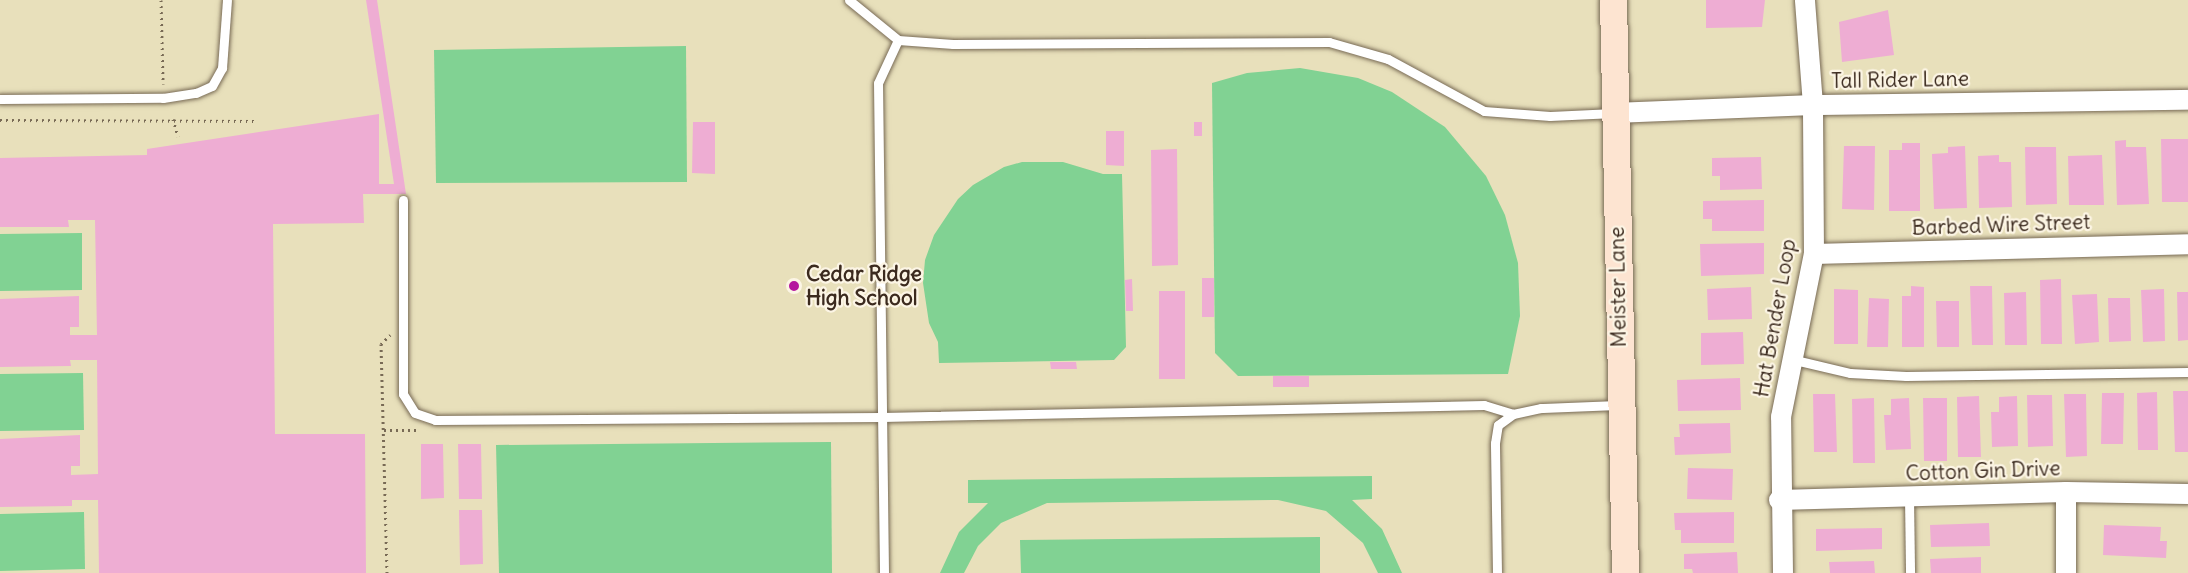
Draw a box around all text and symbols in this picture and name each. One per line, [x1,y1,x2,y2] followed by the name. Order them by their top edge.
[1831,66,1969,94] street label: Tall Rider Lane
[1911,209,2091,241] street label: Barbed Wire Street
[1604,226,1632,348] street label: Meister Lane
[1749,237,1801,399] street label: Hat Bender Loop
[806,261,922,311] place label: Cedar Ridge High School
[787,279,801,293] marker: Cedar Ridge High School
[1905,456,2061,486] street label: Cotton Gin Drive

